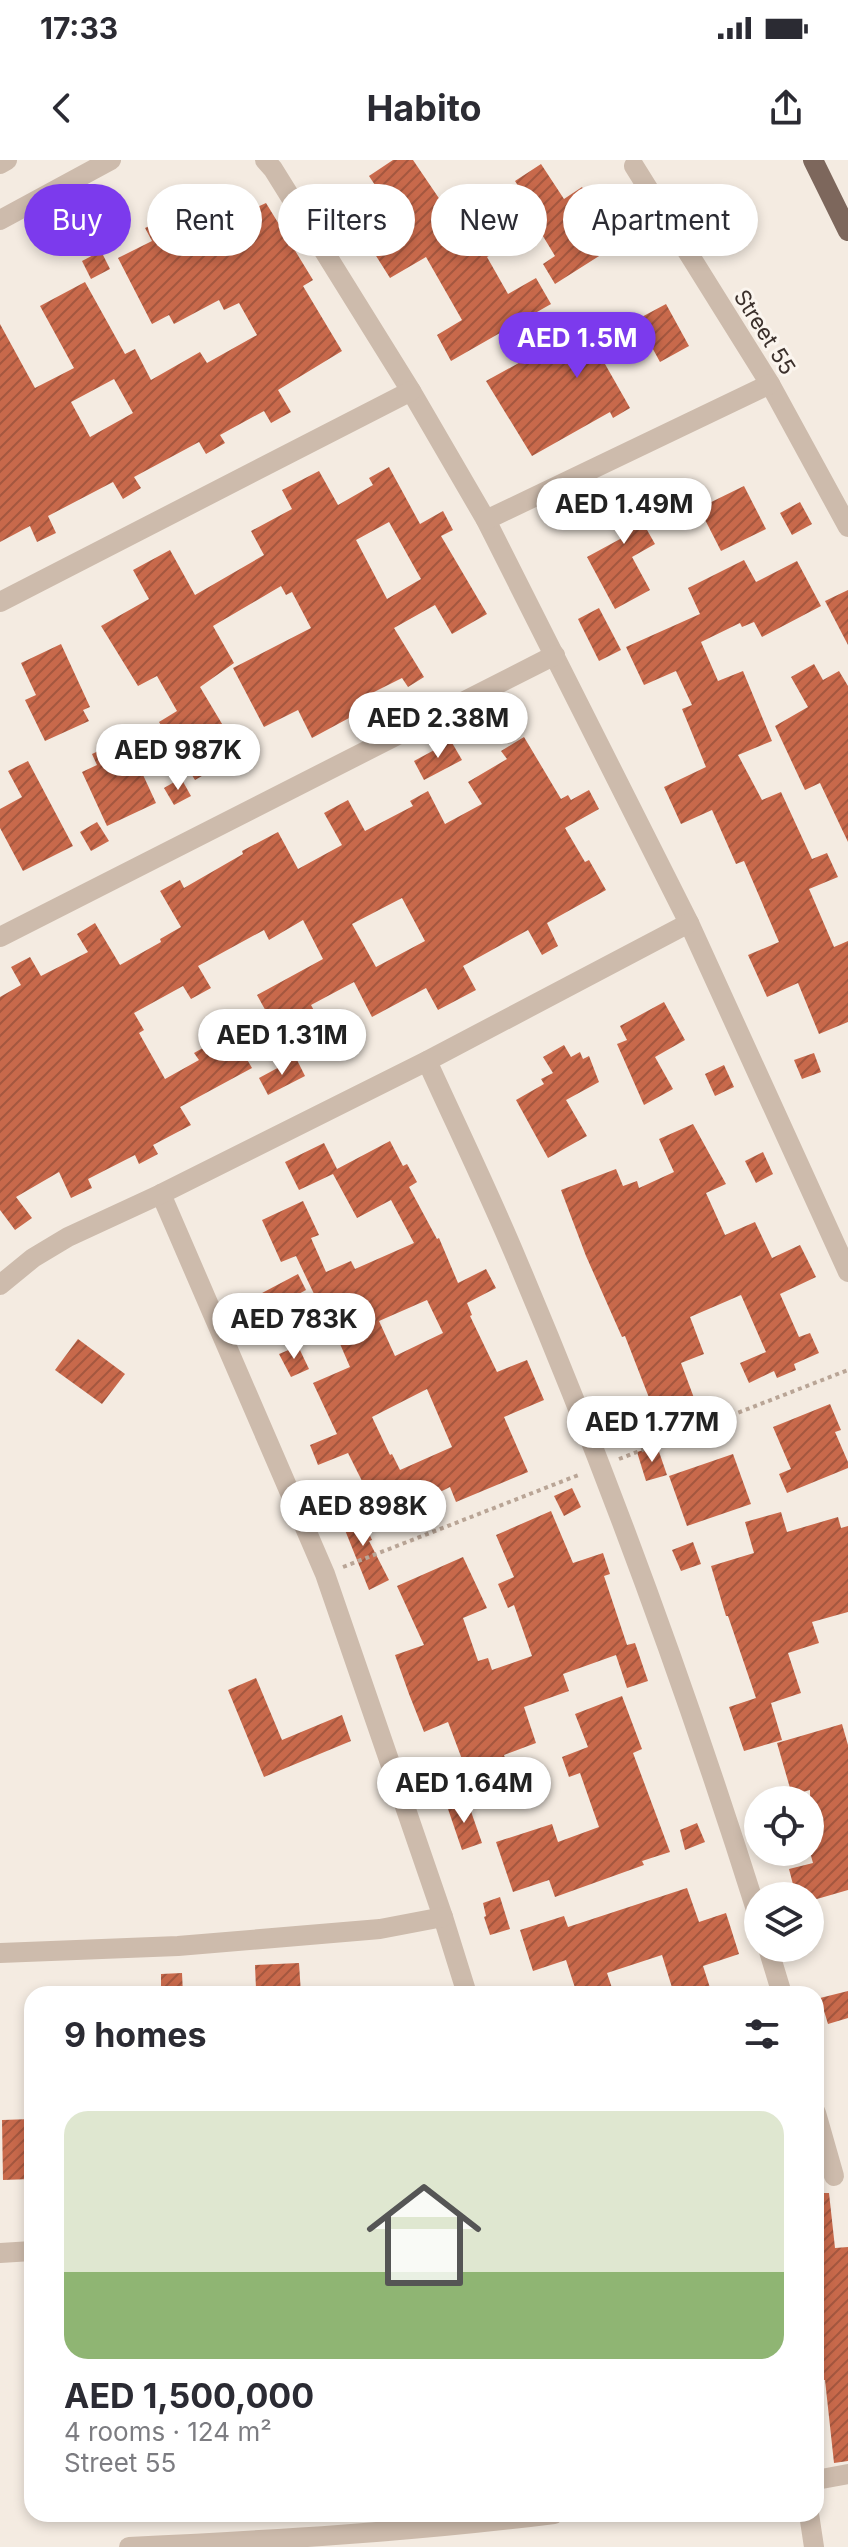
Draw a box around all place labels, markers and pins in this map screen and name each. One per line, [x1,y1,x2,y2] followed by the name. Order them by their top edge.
[494,312,660,380] pin: AED 1.5M
[532,478,716,546] pin: AED 1.49M
[346,692,530,760] pin: AED 2.38M
[95,724,261,792] pin: AED 987K
[190,1009,374,1077] pin: AED 1.31M
[211,1293,377,1361] pin: AED 783K
[560,1396,744,1464] pin: AED 1.77M
[280,1480,446,1548] pin: AED 898K
[372,1757,556,1825] pin: AED 1.64M

